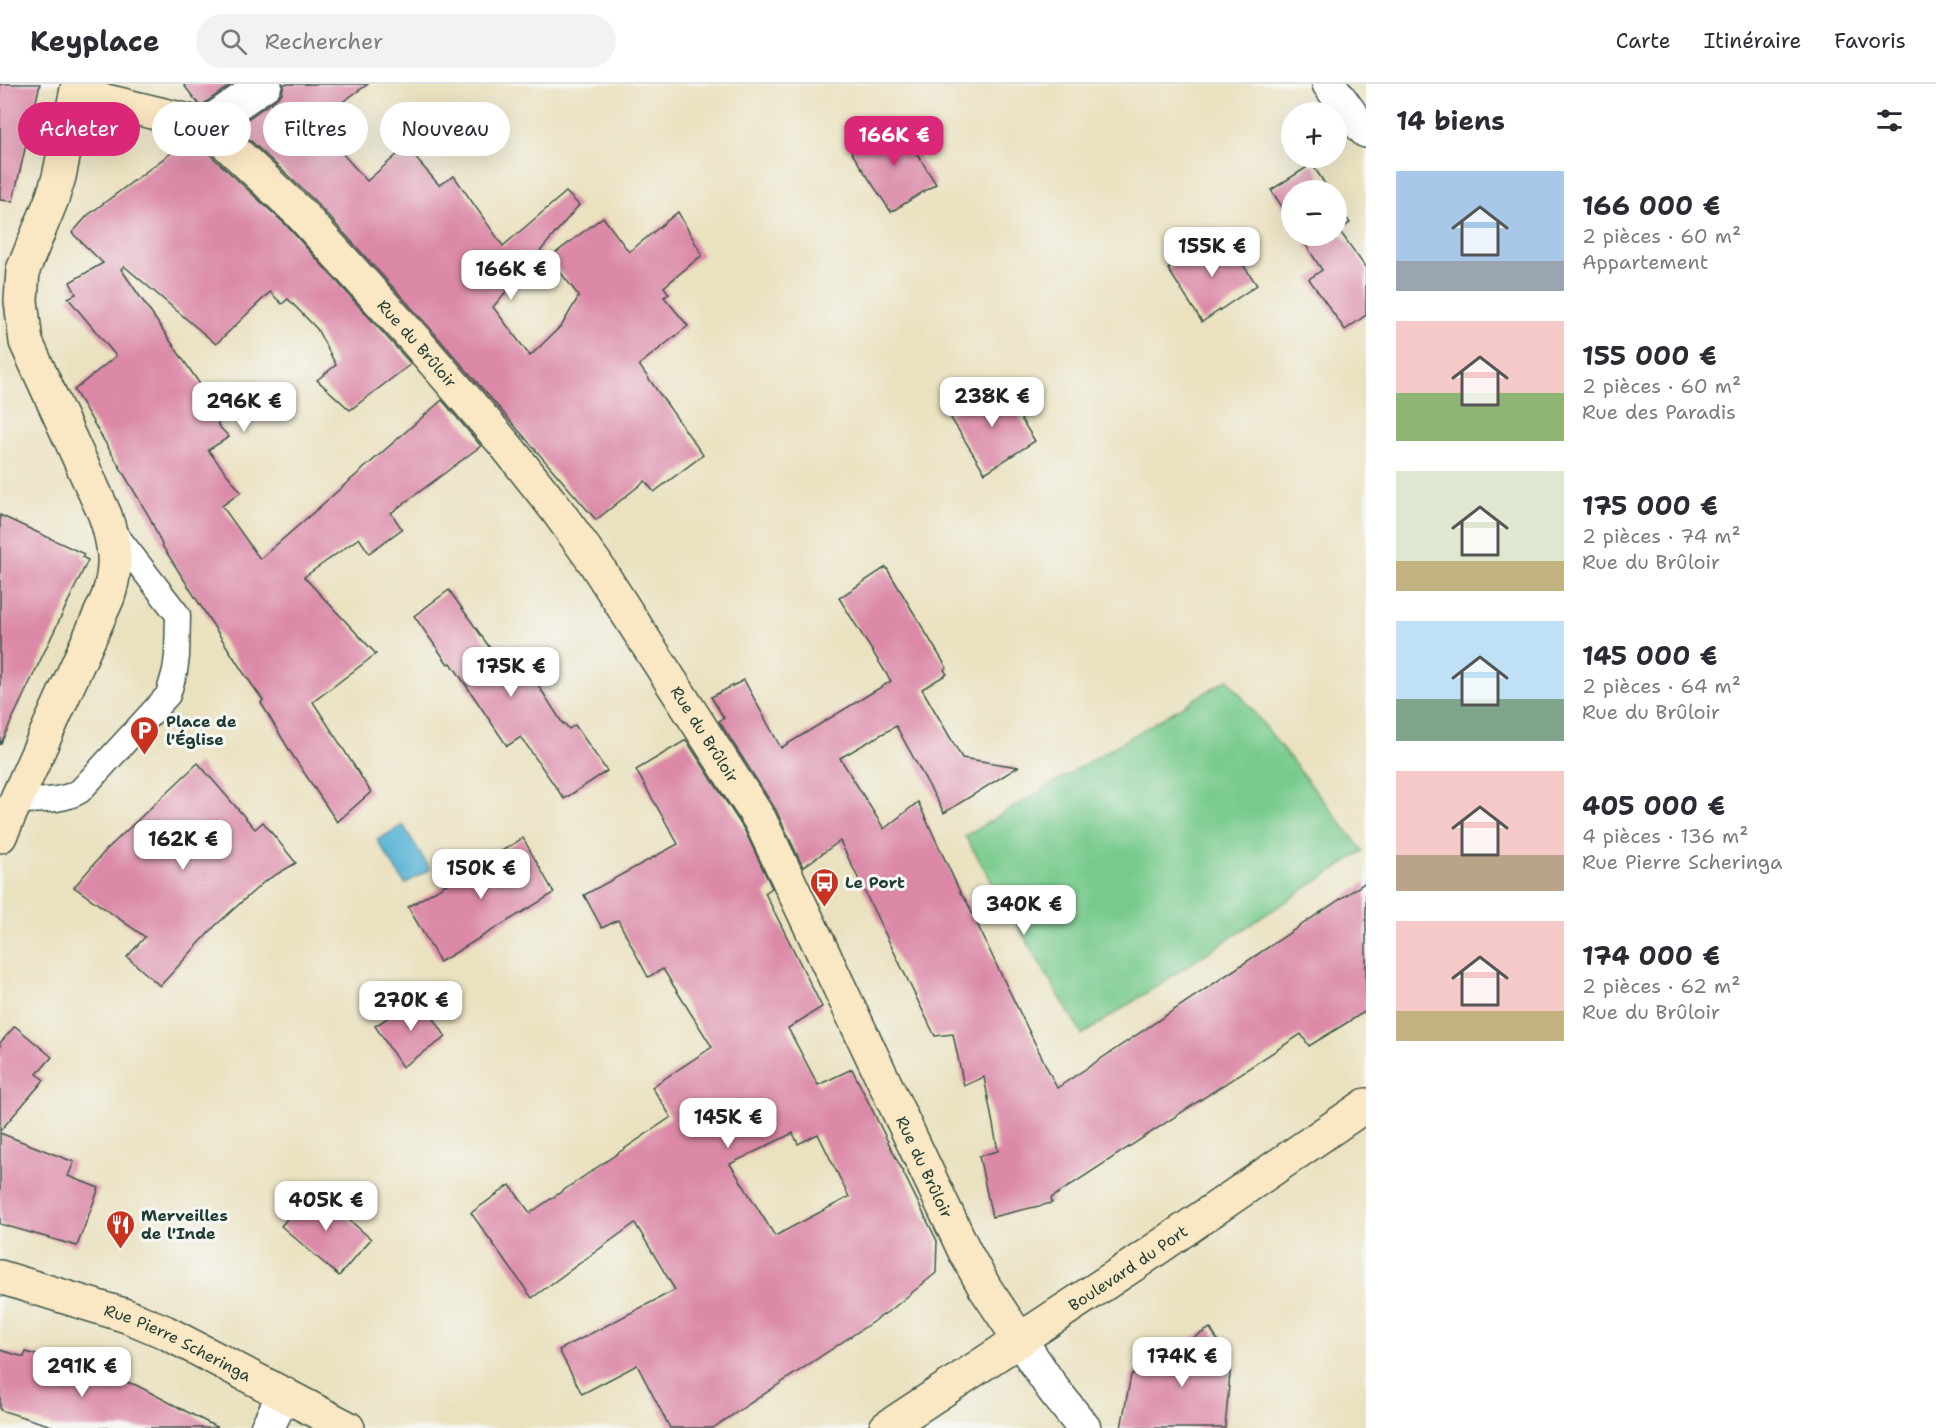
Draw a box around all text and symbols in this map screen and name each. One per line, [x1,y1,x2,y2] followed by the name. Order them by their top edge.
[196,14,616,68] search box
[30,22,160,60] text: Keyplace
[217,25,250,58] icon: search
[265,27,383,56] text: Rechercher
[1616,27,1671,55] text: Carte
[1704,27,1801,55] text: Itinéraire
[1834,27,1906,55] text: Favoris
[18,102,140,156] chip: Acheter
[152,102,251,156] chip: Louer
[263,102,368,156] chip: Filtres
[380,102,510,156] chip: Nouveau
[1281,102,1347,246] map controls
[1281,102,1347,168] button: +
[1396,103,1505,138] text: 14 biens
[1873,104,1906,137] icon: filters
[845,116,943,167] pin: 166K €
[858,122,930,148] text: 166K €
[1281,180,1347,246] button: −
[1582,188,1720,223] text: 166 000 €
[1444,195,1516,267] icon: home
[1582,223,1741,249] text: 2 pièces · 60 m²
[1163,227,1261,278] pin: 155K €
[1178,233,1246,259] text: 155K €
[1582,249,1708,275] text: Appartement
[462,250,560,301] pin: 166K €
[475,256,547,282] text: 166K €
[372,295,461,392] street label: Rue du Brûloir
[1582,338,1717,373] text: 155 000 €
[1444,345,1516,417] icon: home
[1582,373,1741,399] text: 2 pièces · 60 m²
[943,377,1041,428] pin: 238K €
[195,382,293,433] pin: 296K €
[954,383,1030,409] text: 238K €
[206,388,282,414] text: 296K €
[1582,399,1736,425] text: Rue des Paradis
[1582,488,1718,523] text: 175 000 €
[1444,495,1516,567] icon: home
[1582,523,1741,549] text: 2 pièces · 74 m²
[1582,549,1720,575] text: Rue du Brûloir
[1582,638,1718,673] text: 145 000 €
[1444,645,1516,717] icon: home
[462,647,560,698] pin: 175K €
[476,653,546,679] text: 175K €
[1582,673,1741,699] text: 2 pièces · 64 m²
[666,682,743,787] street label: Rue du Brûloir
[1582,699,1720,725] text: Rue du Brûloir
[166,711,237,750] place label: Place de l'Église
[129,714,161,756] parking icon: Place de l'Église
[1582,788,1725,823] text: 405 000 €
[1444,795,1516,867] icon: home
[134,820,232,871] pin: 162K €
[1582,823,1749,849] text: 4 pièces · 136 m²
[148,826,218,852] text: 162K €
[432,849,530,900] pin: 150K €
[1582,849,1783,875] text: Rue Pierre Scheringa
[446,855,516,881] text: 150K €
[808,866,840,908] bus stop icon: Le Port
[845,872,905,893] place label: Le Port
[975,885,1073,936] pin: 340K €
[986,891,1062,917] text: 340K €
[1582,938,1720,973] text: 174 000 €
[1444,945,1516,1017] icon: home
[1582,973,1740,999] text: 2 pièces · 62 m²
[362,981,460,1032] pin: 270K €
[373,987,449,1013] text: 270K €
[1582,999,1720,1025] text: Rue du Brûloir
[679,1098,777,1149] pin: 145K €
[693,1104,763,1130] text: 145K €
[891,1113,957,1222] street label: Rue du Brûloir
[277,1181,375,1232] pin: 405K €
[289,1187,363,1213] text: 405K €
[141,1205,228,1244] place label: Merveilles de l'Inde
[104,1208,136,1250] restaurant icon: Merveilles de l'Inde
[1064,1221,1192,1316] street label: Boulevard du Port
[102,1300,255,1386] street label: Rue Pierre Scheringa
[1133,1337,1231,1388] pin: 174K €
[1146,1343,1218,1369] text: 174K €
[33,1347,131,1398] pin: 291K €
[47,1353,117,1379] text: 291K €

